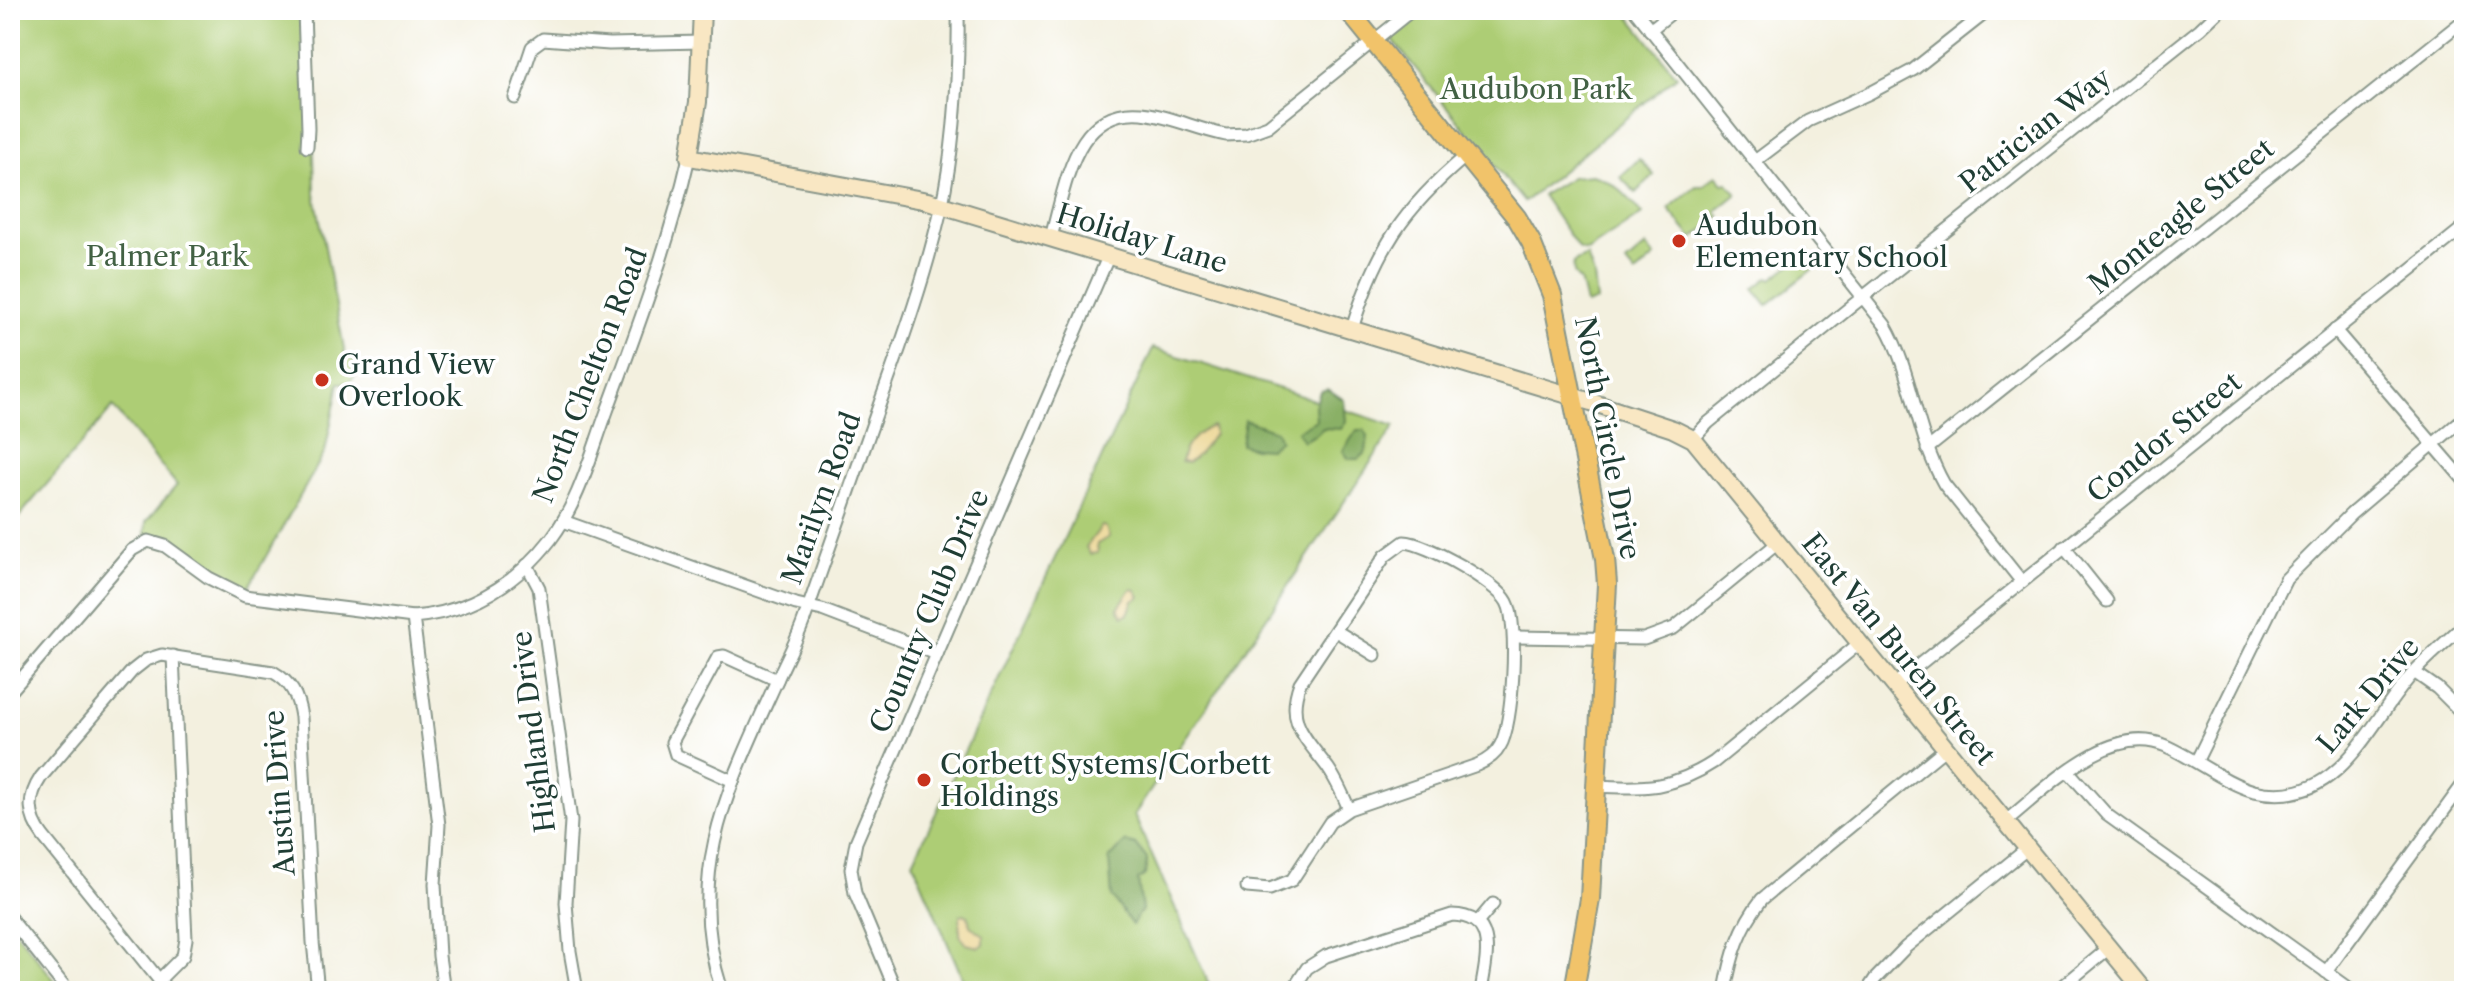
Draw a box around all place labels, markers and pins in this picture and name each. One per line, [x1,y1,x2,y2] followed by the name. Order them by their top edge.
[1694,208,1948,274] place label: Audubon Elementary School
[1670,232,1688,250] marker: Audubon Elementary School
[338,347,496,413] place label: Grand View Overlook
[313,371,331,389] marker: Grand View Overlook
[940,747,1271,813] place label: Corbett Systems/Corbett Holdings
[915,771,933,789] marker: Corbett Systems/Corbett Holdings

